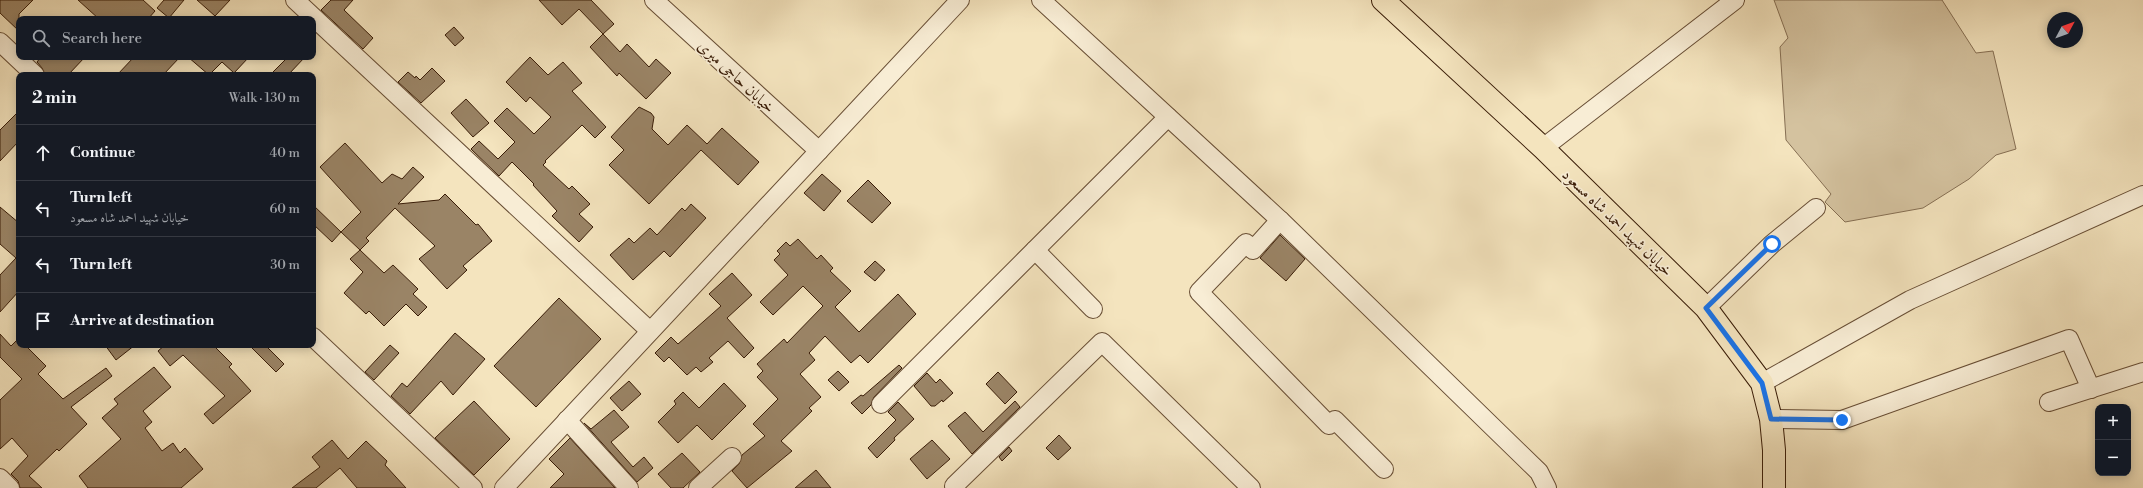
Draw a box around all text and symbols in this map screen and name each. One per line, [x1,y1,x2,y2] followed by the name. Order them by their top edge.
[2047,12,2083,48] north arrow
[16,16,316,60] search box
[30,27,52,49] icon: search
[62,29,142,48] text: Search here
[693,36,779,118] street label: خیابان حاجی میری
[32,87,77,109] text: 2 min
[229,90,300,106] text: Walk · 130 m
[32,142,54,164] icon: ahead
[70,143,135,162] text: Continue
[270,145,300,161] text: 40 m
[1558,165,1677,281] street label: خیابان شهید احمد شاه مسعود
[70,188,132,207] text: Turn left
[32,198,54,220] icon: left
[269,201,300,217] text: 60 m
[70,210,189,226] text: خیابان شهید احمد شاه مسعود
[1763,235,1781,253] route start
[32,254,54,276] icon: left
[70,255,132,274] text: Turn left
[270,257,300,273] text: 30 m
[32,310,54,332] icon: arrive
[70,311,214,330] text: Arrive at destination
[2095,404,2131,476] map controls
[2095,404,2131,440] button: +
[1833,411,1851,429] route end
[2095,440,2131,476] button: −

